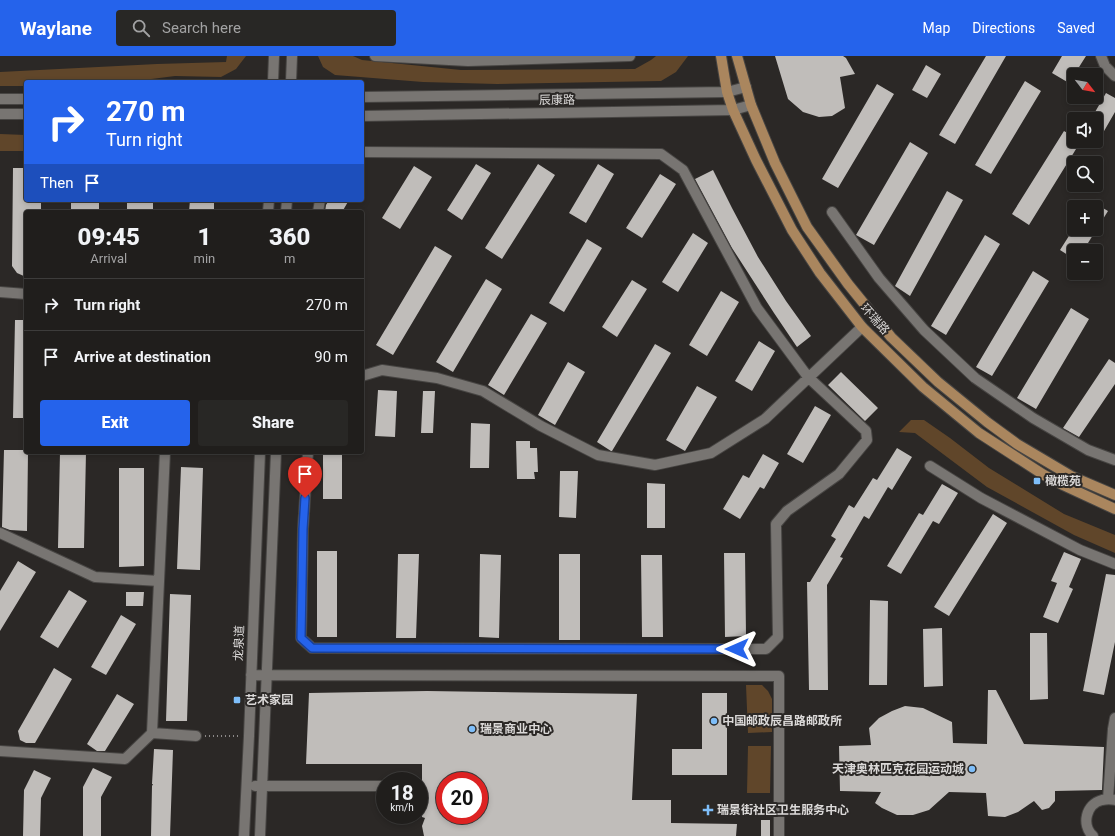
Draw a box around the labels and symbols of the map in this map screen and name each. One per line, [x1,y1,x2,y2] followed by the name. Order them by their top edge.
[1067,68,1103,104] north arrow
[539,93,575,107] street label: 辰康路
[858,301,892,337] street label: 环瑞路
[288,457,322,498] pin
[1045,474,1081,488] place label: 橄榄苑
[1032,476,1042,486] marker: 橄榄苑
[231,625,247,661] street label: 龙泉道
[716,628,758,670] position arrow
[245,693,293,707] place label: 艺术家园
[232,695,242,705] marker: 艺术家园
[722,714,842,728] place label: 中国邮政辰昌路邮政所
[709,716,719,726] marker: 中国邮政辰昌路邮政所
[480,722,552,736] place label: 瑞景商业中心
[467,724,477,734] marker: 瑞景商业中心
[832,762,964,776] place label: 天津奥林匹克花园运动城
[967,764,977,774] marker: 天津奥林匹克花园运动城
[436,772,488,824] speed limit sign: 20
[717,803,849,817] place label: 瑞景街社区卫生服务中心
[702,804,714,816] marker: 瑞景街社区卫生服务中心

